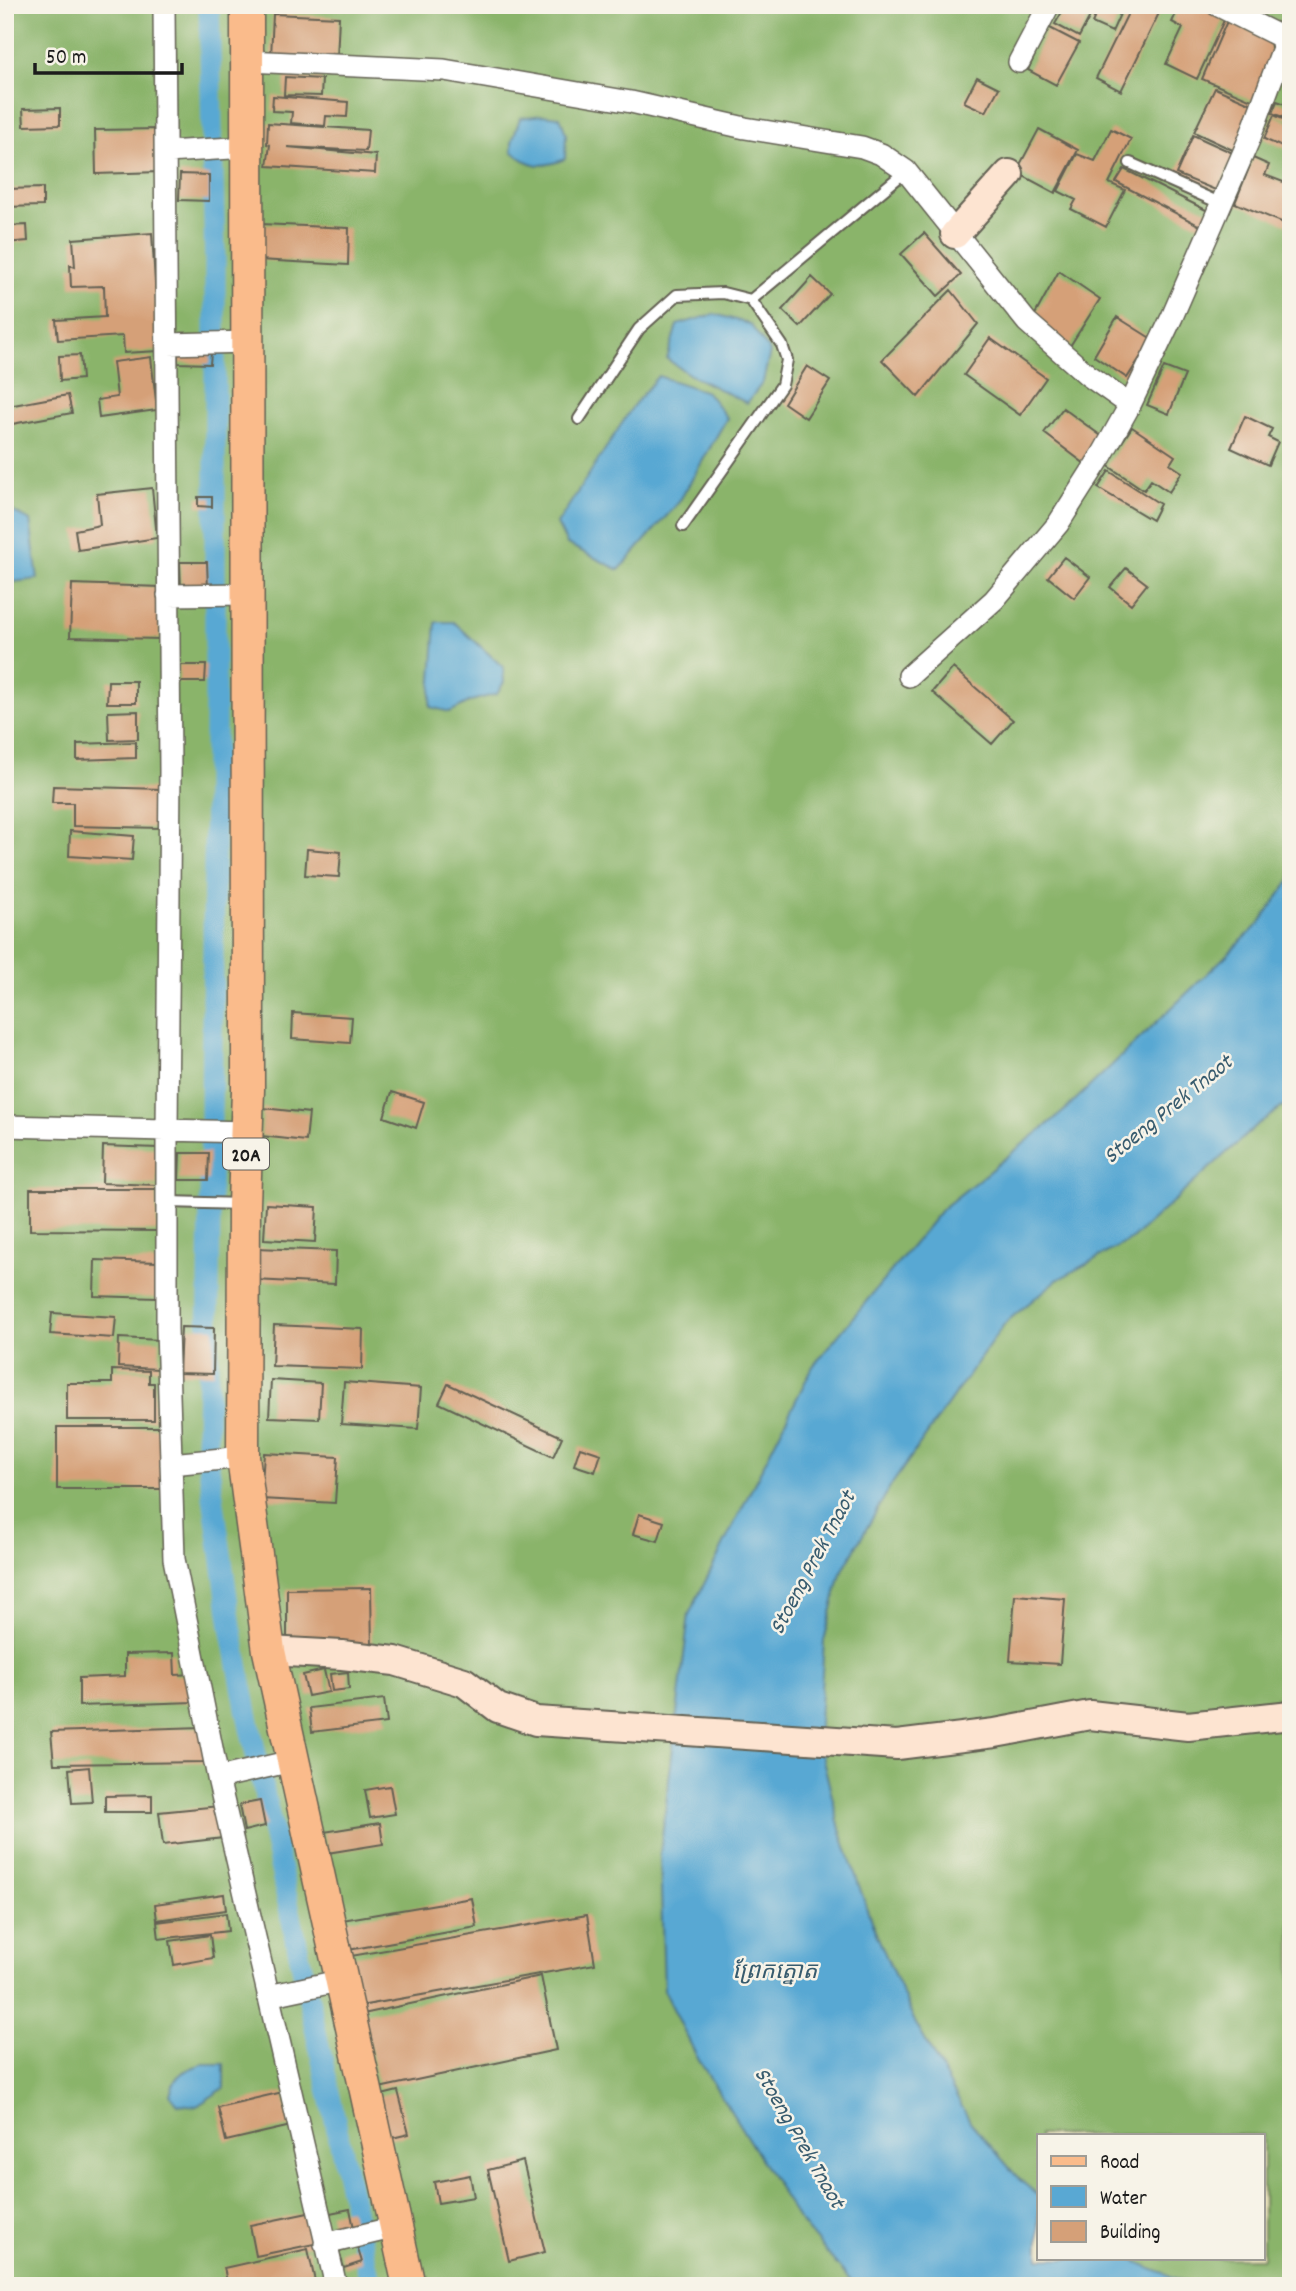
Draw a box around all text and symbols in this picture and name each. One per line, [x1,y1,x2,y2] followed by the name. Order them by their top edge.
[35,32,182,76] scale bar
[46,44,86,74] text: 50 m
[1097,1047,1243,1173] water label: Stoeng Prek Tnaot
[223,1138,269,1170] road number: 20A
[762,1484,867,1641] water label: Stoeng Prek Tnaot
[733,1957,819,1990] water label: ព្រែកត្នោត
[744,2062,853,2218] water label: Stoeng Prek Tnaot
[1037,2134,1264,2260] legend
[1100,2149,1139,2179] text: Road
[1100,2185,1147,2215] text: Water
[1100,2219,1160,2249] text: Building

